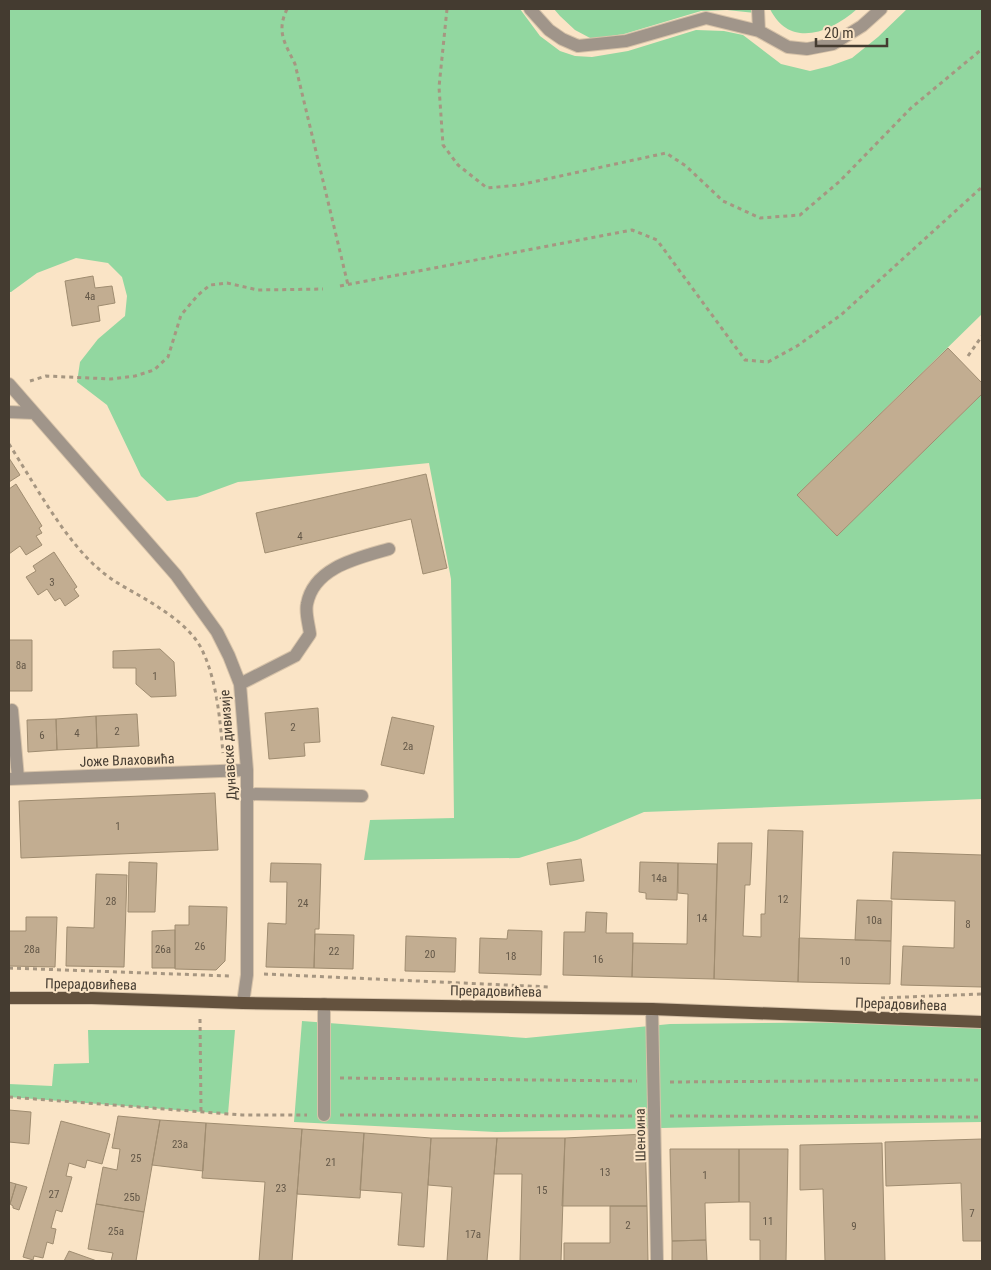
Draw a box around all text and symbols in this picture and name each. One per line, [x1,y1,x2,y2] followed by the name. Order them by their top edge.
[816,15,887,47] scale bar
[824,24,854,42] text: 20 m
[85,290,95,303] house number: 4a
[297,530,303,543] house number: 4
[49,576,55,589] house number: 3
[16,659,26,672] house number: 8a
[152,670,158,683] house number: 1
[216,689,240,801] street label: Дунавске дивизије
[290,721,296,734] house number: 2
[114,725,120,738] house number: 2
[74,727,80,740] house number: 4
[39,729,45,742] house number: 6
[403,740,413,753] house number: 2a
[79,750,175,770] street label: Јоже Влаховића
[115,820,121,833] house number: 1
[651,872,667,885] house number: 14a
[778,893,788,906] house number: 12
[106,895,116,908] house number: 28
[298,897,309,910] house number: 24
[697,912,708,925] house number: 14
[866,914,882,927] house number: 10a
[965,918,971,931] house number: 8
[195,940,205,953] house number: 26
[24,943,40,956] house number: 28a
[155,943,171,956] house number: 26a
[329,945,339,958] house number: 22
[425,948,435,961] house number: 20
[506,950,516,963] house number: 18
[593,953,603,966] house number: 16
[840,955,850,968] house number: 10
[45,975,137,993] street label: Прерадовићева
[450,982,542,1000] street label: Прерадовићева
[855,994,947,1014] street label: Прерадовићева
[632,1108,648,1162] street label: Шеноина
[172,1138,188,1151] house number: 23a
[131,1152,141,1165] house number: 25
[326,1156,336,1169] house number: 21
[600,1166,610,1179] house number: 13
[702,1169,708,1182] house number: 1
[276,1182,286,1195] house number: 23
[537,1184,547,1197] house number: 15
[49,1188,59,1201] house number: 27
[124,1191,140,1204] house number: 25b
[969,1207,975,1220] house number: 7
[763,1215,773,1228] house number: 11
[625,1219,631,1232] house number: 2
[851,1220,857,1233] house number: 9
[108,1225,124,1238] house number: 25a
[465,1228,481,1241] house number: 17a

